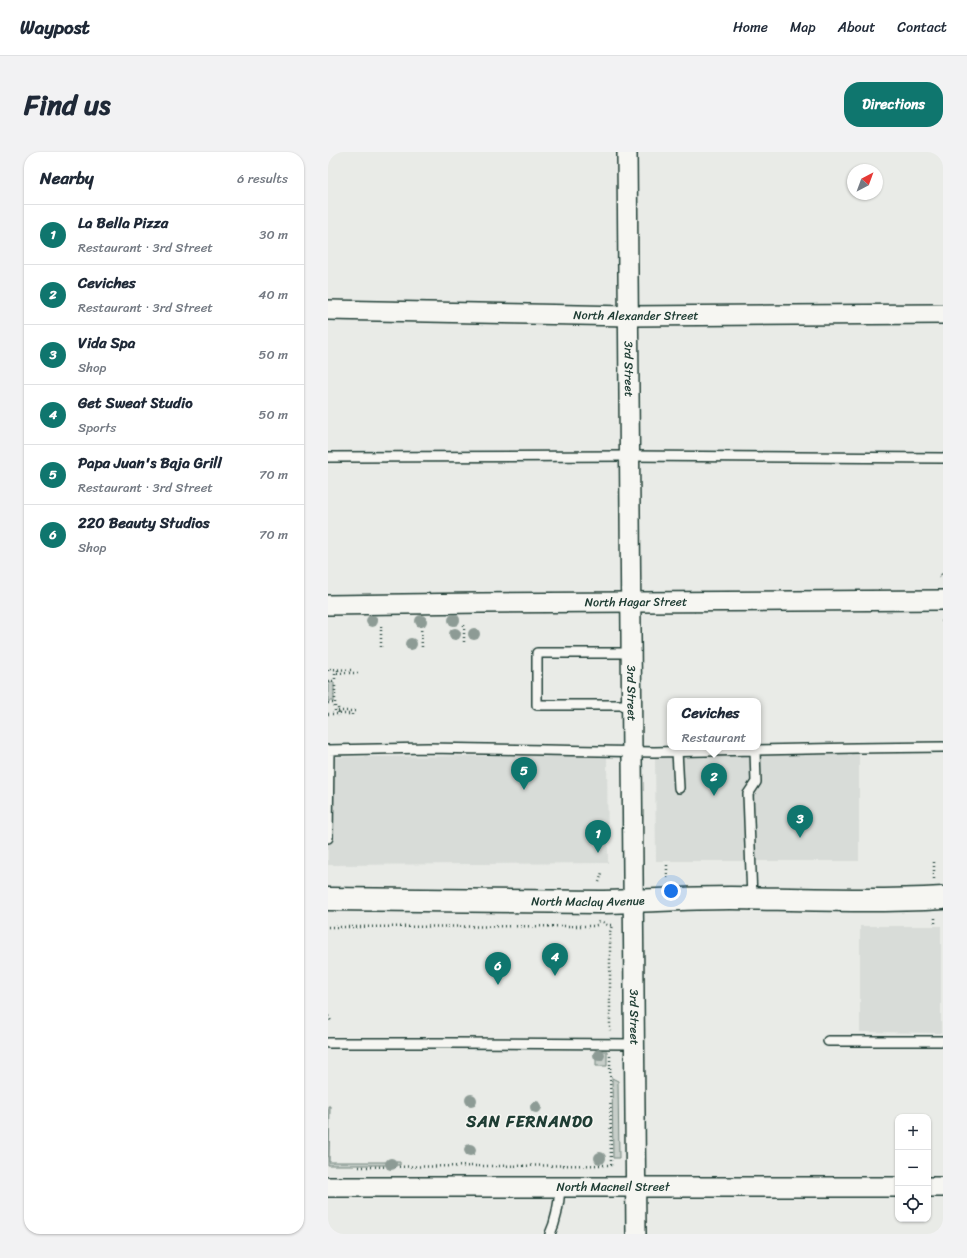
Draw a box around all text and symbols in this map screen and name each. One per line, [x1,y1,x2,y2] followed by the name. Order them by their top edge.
[20,11,90,44] text: Waypost
[733,15,768,40] text: Home
[790,15,816,40] text: Map
[838,15,875,40] text: About
[897,15,947,40] text: Contact
[24,80,111,129] text: Find us
[844,82,943,127] button: Directions
[40,163,94,193] text: Nearby
[847,164,883,200] north arrow
[237,167,288,190] text: 6 results
[78,210,168,236] text: La Bella Pizza
[50,223,56,246] text: 1
[259,223,288,246] text: 30 m
[78,236,213,259] text: Restaurant · 3rd Street
[78,270,136,296] text: Ceviches
[49,283,57,306] text: 2
[258,283,288,306] text: 40 m
[78,296,213,319] text: Restaurant · 3rd Street
[573,304,699,327] street label: North Alexander Street
[78,330,135,356] text: Vida Spa
[618,341,640,397] street label: 3rd Street
[49,343,57,366] text: 3
[258,343,288,366] text: 50 m
[78,356,106,379] text: Shop
[78,390,193,416] text: Get Sweat Studio
[49,403,57,426] text: 4
[258,403,288,426] text: 50 m
[78,416,116,439] text: Sports
[78,450,222,476] text: Papa Juan's Baja Grill
[49,463,57,486] text: 5
[259,463,288,486] text: 70 m
[78,476,213,499] text: Restaurant · 3rd Street
[78,510,210,536] text: 220 Beauty Studios
[49,523,57,546] text: 6
[259,523,288,546] text: 70 m
[78,536,106,559] text: Shop
[585,591,687,613] street label: North Hagar Street
[620,665,643,721] street label: 3rd Street
[667,698,761,750] popup
[682,700,740,726] text: Ceviches
[682,726,746,749] text: Restaurant
[511,757,537,790] pin: 5
[701,763,727,796] pin: 2
[787,805,813,838] pin: 3
[585,820,611,853] pin: 1
[661,881,681,901] your location
[531,889,645,913] street label: North Maclay Avenue
[542,943,568,976] pin: 4
[485,952,511,985] pin: 6
[623,989,645,1045] street label: 3rd Street
[465,1107,594,1136] district label: SAN FERNANDO
[895,1114,931,1222] map controls
[895,1114,931,1150] button: +
[895,1150,931,1186] button: −
[557,1176,671,1198] street label: North Macneil Street
[895,1186,931,1222] button: locate

